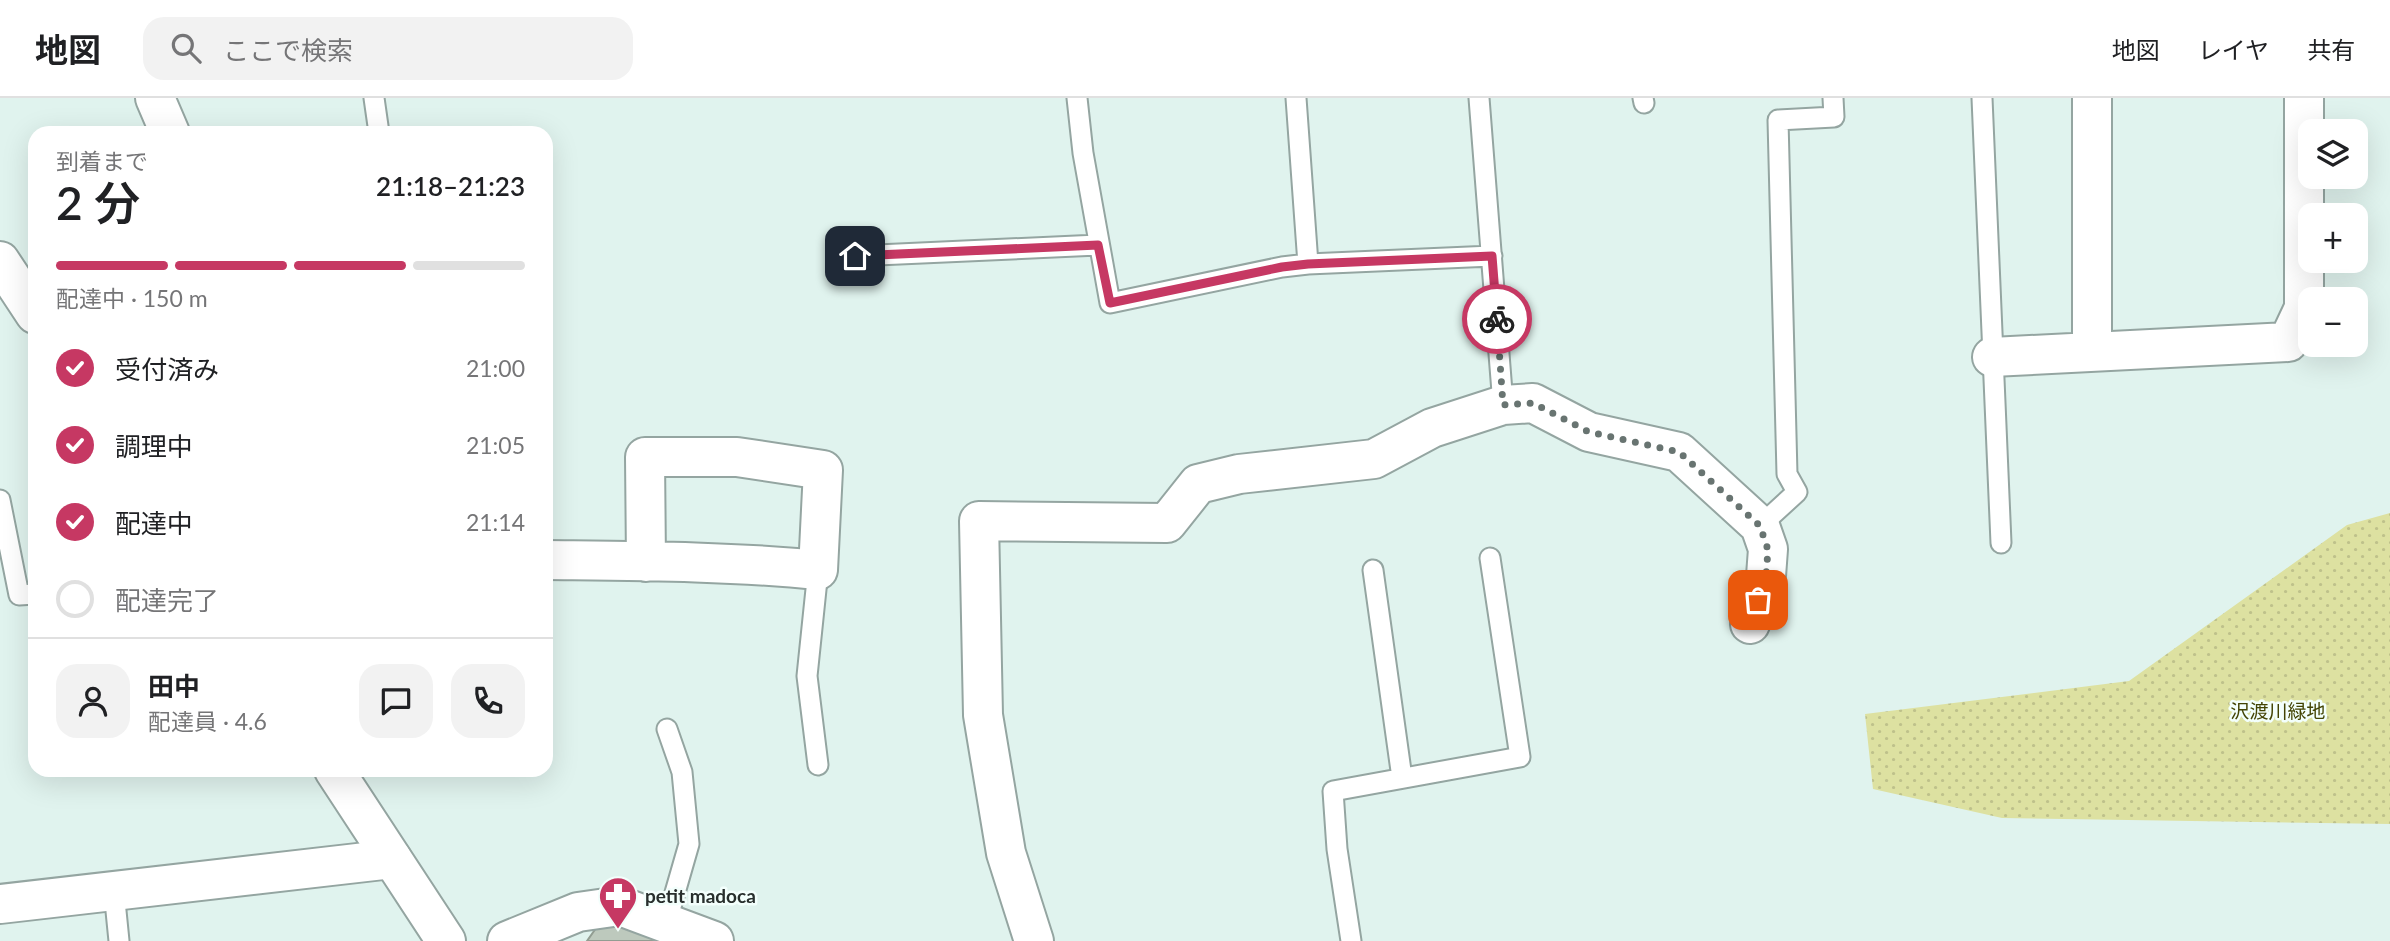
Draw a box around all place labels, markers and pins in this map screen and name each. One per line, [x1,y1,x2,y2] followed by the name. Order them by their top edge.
[825,226,885,286] pin
[1728,570,1788,630] pin
[597,875,639,930] pharmacy icon: petit madoca
[645,884,756,907] place label: petit madoca

